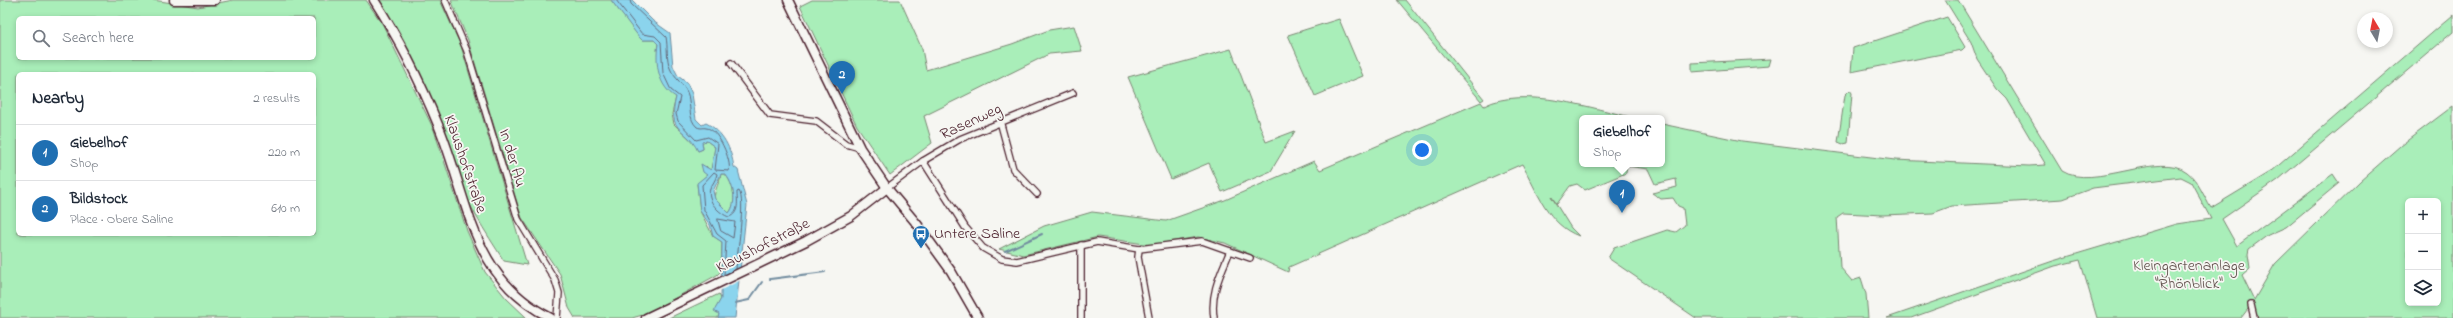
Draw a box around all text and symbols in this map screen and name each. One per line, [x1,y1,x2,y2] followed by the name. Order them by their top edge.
[2357,12,2393,48] north arrow
[16,16,316,60] search box
[30,27,52,49] icon: search
[62,27,134,49] text: Search here
[829,61,855,94] pin: 2
[32,86,84,111] text: Nearby
[253,89,300,108] text: 2 results
[936,97,1006,147] street label: Rasenweg
[437,112,493,217] street label: Klaushofstraße
[1579,115,1665,167] popup
[1593,121,1651,143] text: Giebelhof
[492,126,532,190] street label: In der Au
[70,132,128,154] text: Giebelhof
[1412,140,1432,160] your location
[43,143,47,162] text: 1
[268,143,300,162] text: 220 m
[1593,143,1621,162] text: Shop
[70,154,98,173] text: Shop
[1609,180,1635,213] pin: 1
[70,188,127,210] text: Bildstock
[2405,198,2441,306] map controls
[2405,198,2441,234] button: +
[42,199,48,218] text: 2
[271,199,300,218] text: 610 m
[70,210,173,229] text: Place · Obere Saline
[712,212,815,280] street label: Klaushofstraße
[934,222,1021,246] place label: Untere Saline
[911,224,931,249] bus stop icon: Untere Saline
[2405,234,2441,270] button: −
[2133,254,2246,296] park label: Kleingartenanlage "Rhönblick"
[2405,270,2441,306] button: layers

